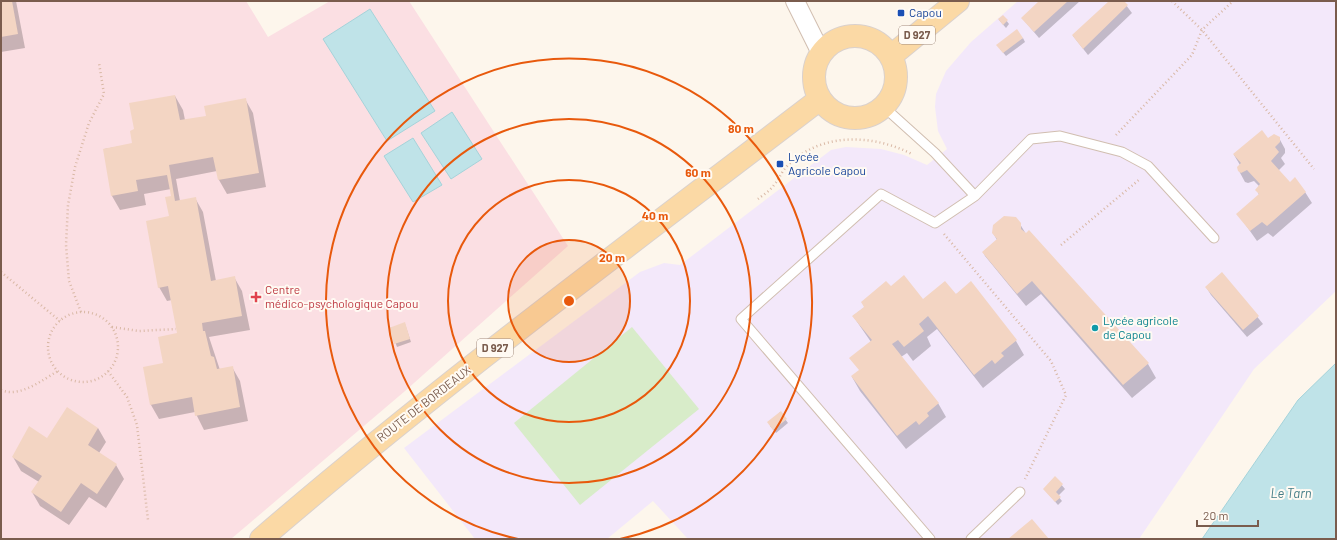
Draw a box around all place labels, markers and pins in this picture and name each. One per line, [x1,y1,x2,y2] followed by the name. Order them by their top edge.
[909,5,942,19] place label: Capou
[896,8,906,18] marker: Capou
[788,149,866,177] place label: Lycée Agricole Capou
[775,159,785,169] marker: Lycée Agricole Capou
[265,282,418,310] place label: Centre médico-psychologique Capou
[250,291,262,303] marker: Centre médico-psychologique Capou
[562,294,576,308] centre of rings
[1103,313,1178,341] place label: Lycée agricole de Capou
[1090,323,1100,333] marker: Lycée agricole de Capou

